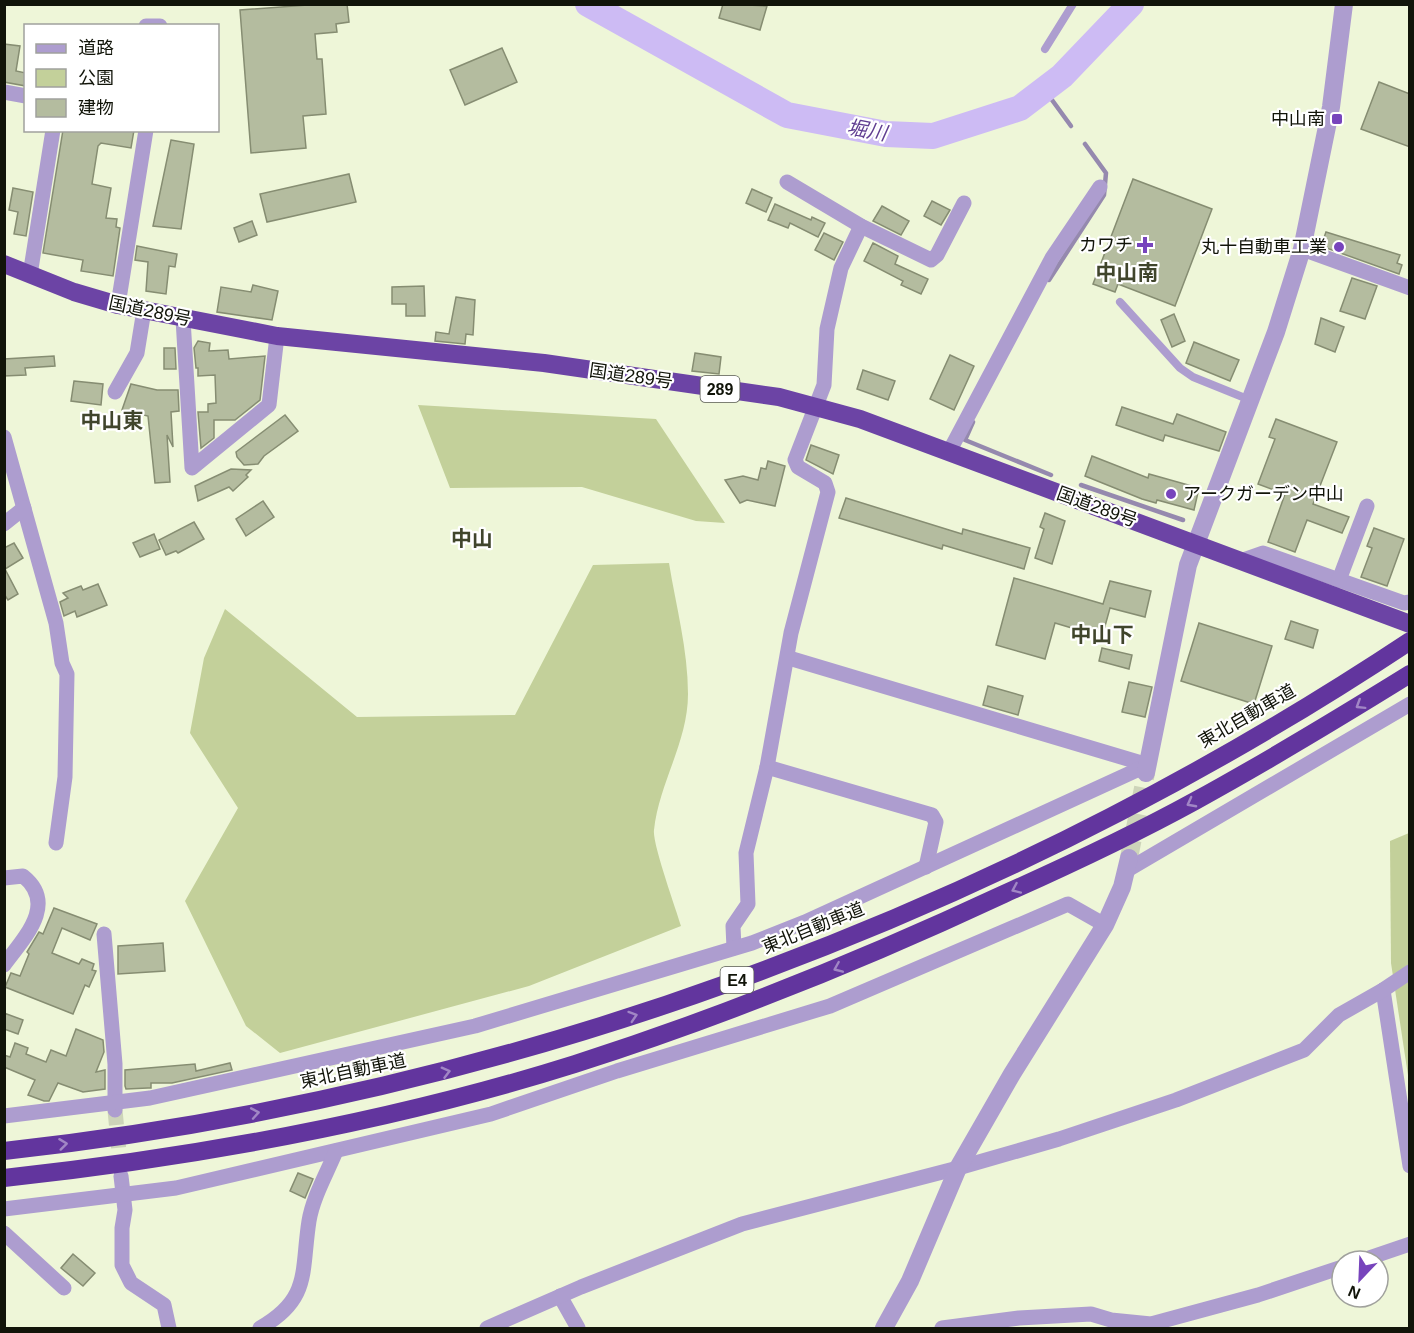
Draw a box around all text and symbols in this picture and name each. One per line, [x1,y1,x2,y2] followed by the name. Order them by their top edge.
[24,24,219,132] legend
[78,38,114,58] text: 道路
[78,68,114,88] text: 公園
[78,98,114,118] text: 建物
[1271,109,1325,129] place label: 中山南
[1330,112,1344,126] marker: 中山南
[845,116,891,145] water label: 堀川
[1079,235,1133,255] place label: カワチ
[1201,237,1327,257] place label: 丸十自動車工業
[1138,238,1152,252] marker: カワチ
[1332,240,1346,254] marker: 丸十自動車工業
[1096,261,1159,284] district label: 中山南
[107,292,193,330] street label: 国道289号
[588,360,674,392] street label: 国道289号
[700,376,740,402] road number: 289
[81,409,144,432] district label: 中山東
[1054,483,1140,531] street label: 国道289号
[1183,484,1344,504] place label: アークガーデン中山
[1164,487,1178,501] marker: アークガーデン中山
[451,527,493,550] district label: 中山
[1071,623,1134,646] district label: 中山下
[1195,680,1299,752] street label: 東北自動車道
[1356,697,1366,709] one-way arrow
[1187,796,1198,807] one-way arrow
[1012,881,1023,893] one-way arrow
[759,898,867,958] street label: 東北自動車道
[834,961,845,973] one-way arrow
[720,967,754,993] road number: E4
[627,1011,638,1024] one-way arrow
[298,1050,408,1092] street label: 東北自動車道
[440,1067,451,1079] one-way arrow
[250,1107,260,1120] one-way arrow
[58,1138,67,1151] one-way arrow
[1330,1249,1390,1309] north arrow
[1346,1282,1363,1302] text: N

